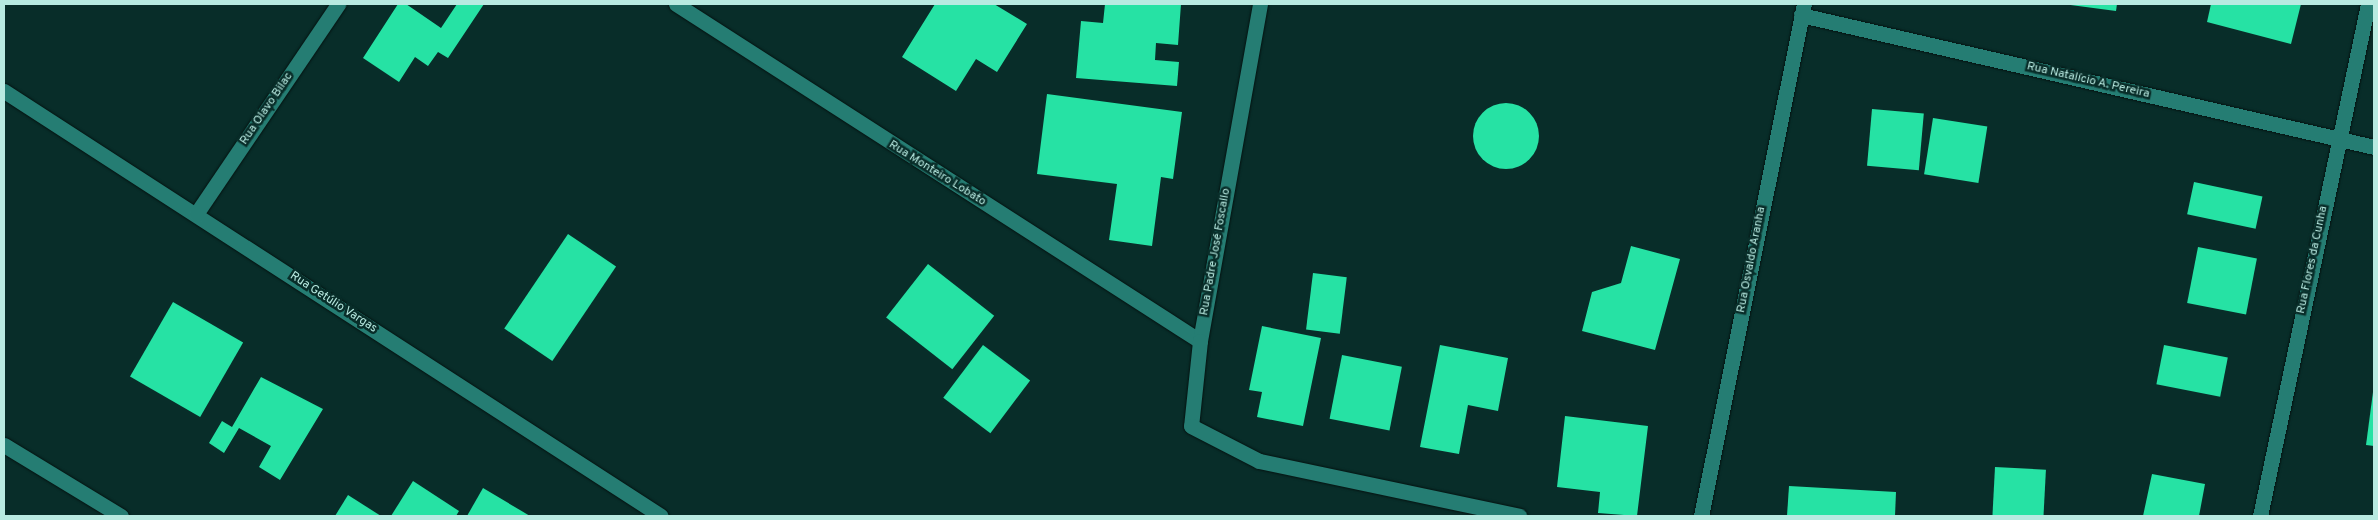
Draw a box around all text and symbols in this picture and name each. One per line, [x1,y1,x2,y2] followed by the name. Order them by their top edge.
[2025,60,2151,102] street label: Rua Natalício A. Pereira
[238,70,296,148] street label: Rua Olavo Bilac
[886,138,988,210] street label: Rua Monteiro Lobato
[1198,187,1234,317] street label: Rua Padre José Foscallo
[2295,205,2331,315] street label: Rua Flores da Cunha
[1735,206,1769,314] street label: Rua Osvaldo Aranha
[286,269,380,337] street label: Rua Getúlio Vargas

